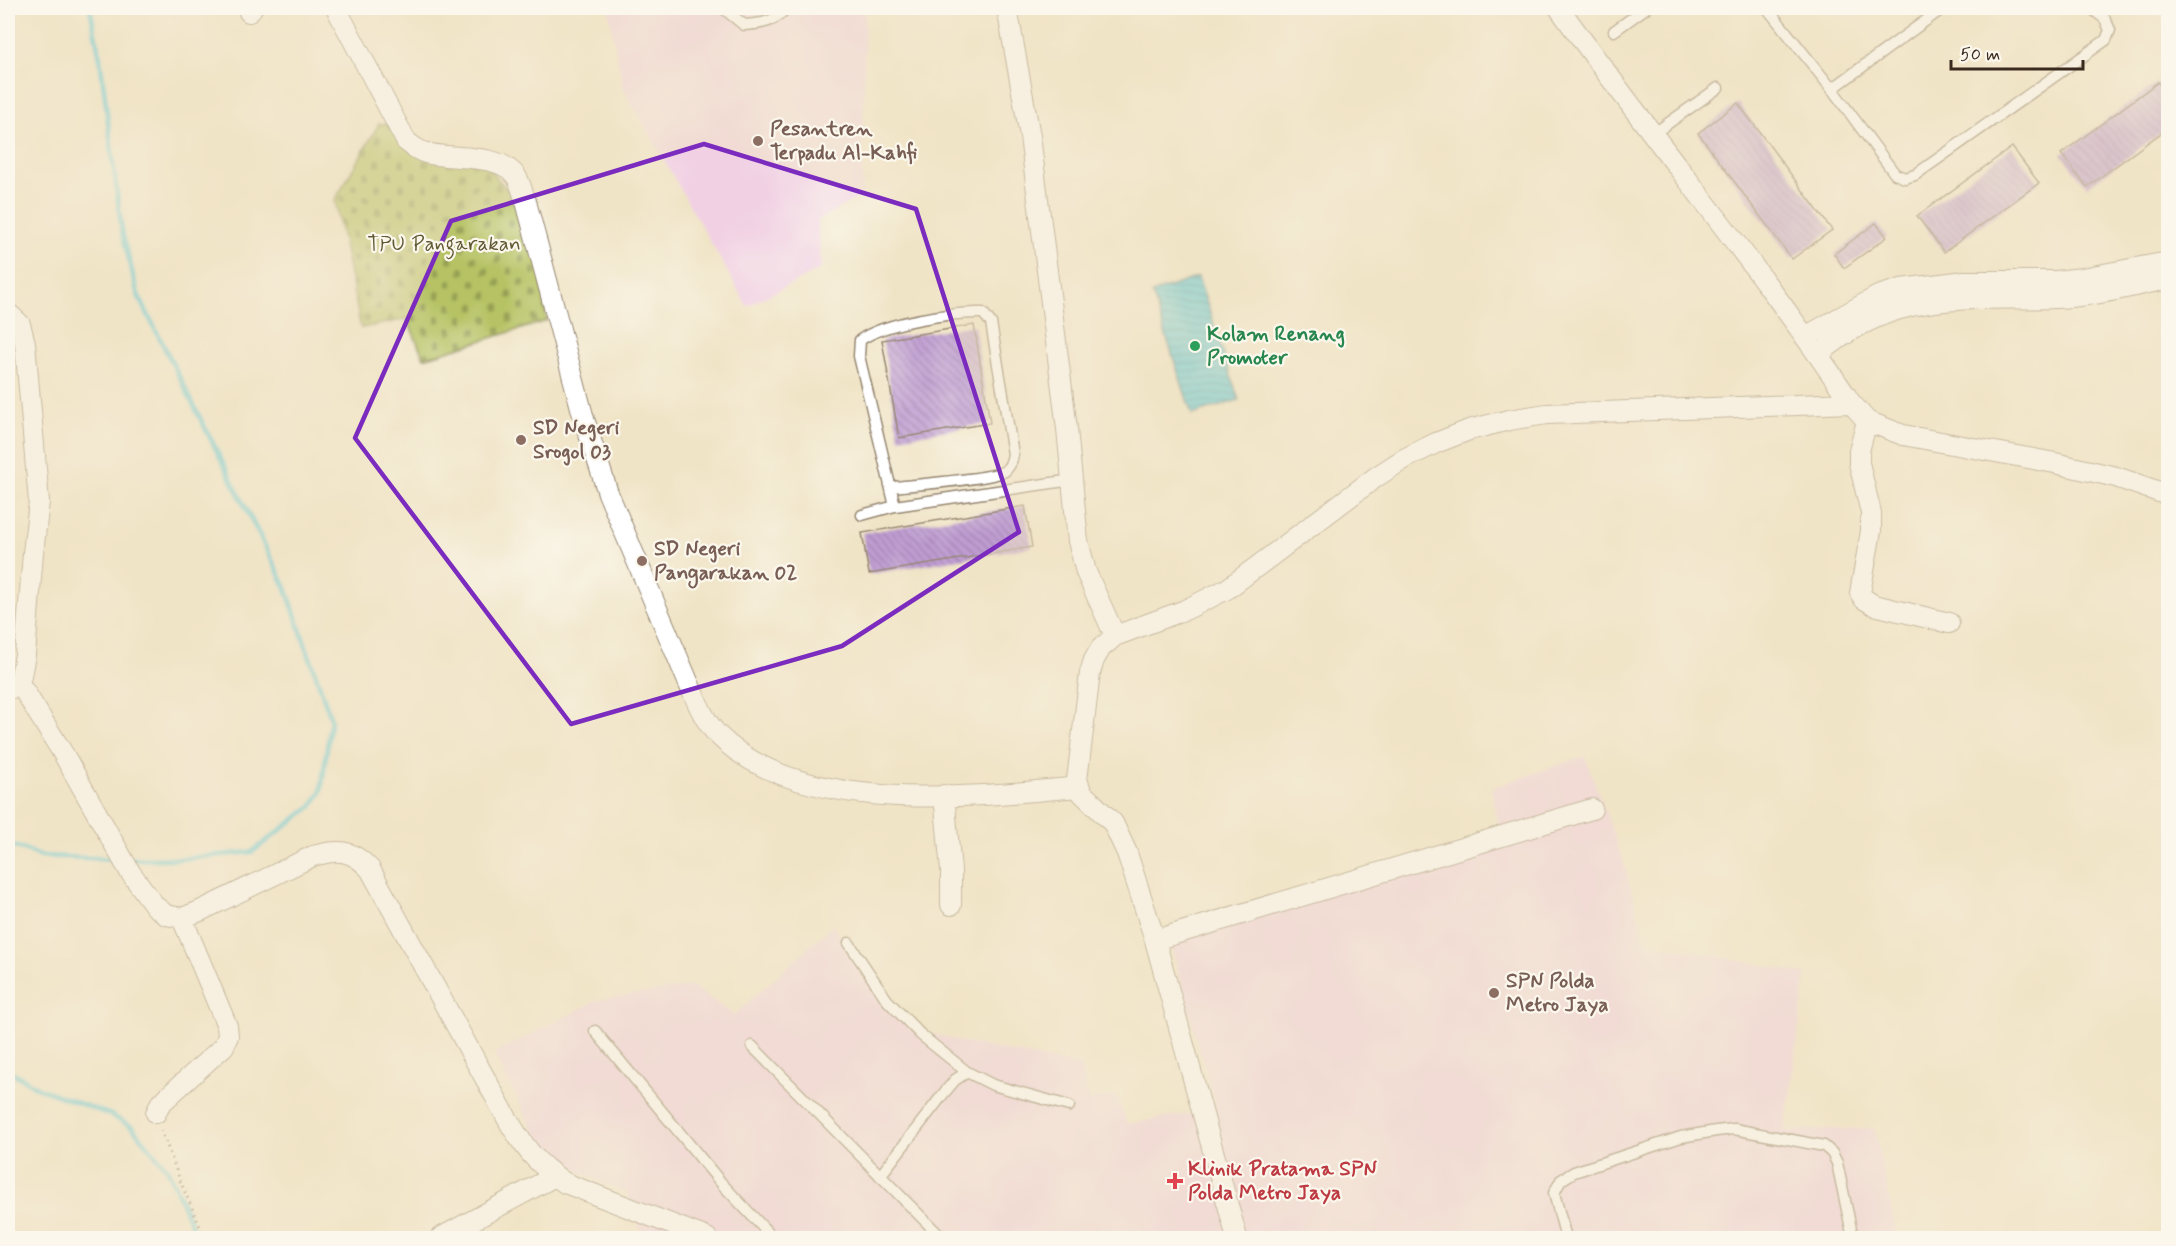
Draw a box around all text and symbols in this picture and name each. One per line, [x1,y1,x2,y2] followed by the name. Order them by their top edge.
[1951,33,2083,71] scale bar
[1960,43,2000,67] text: 50 m
[770,115,918,167] place label: Pesantren Terpadu Al-Kahfi
[751,134,765,148] marker: Pesantren Terpadu Al-Kahfi
[367,230,521,260] park label: TPU Pangarakan
[1207,320,1345,372] place label: Kolam Renang Promoter
[1188,339,1202,353] marker: Kolam Renang Promoter
[533,414,620,466] place label: SD Negeri Srogol 03
[514,433,528,447] marker: SD Negeri Srogol 03
[654,535,797,589] place label: SD Negeri Pangarakan 02
[635,554,649,568] marker: SD Negeri Pangarakan 02
[1506,967,1609,1019] place label: SPN Polda Metro Jaya
[1487,986,1501,1000] marker: SPN Polda Metro Jaya
[1188,1155,1377,1207] place label: Klinik Pratama SPN Polda Metro Jaya
[1166,1172,1184,1190] marker: Klinik Pratama SPN Polda Metro Jaya

